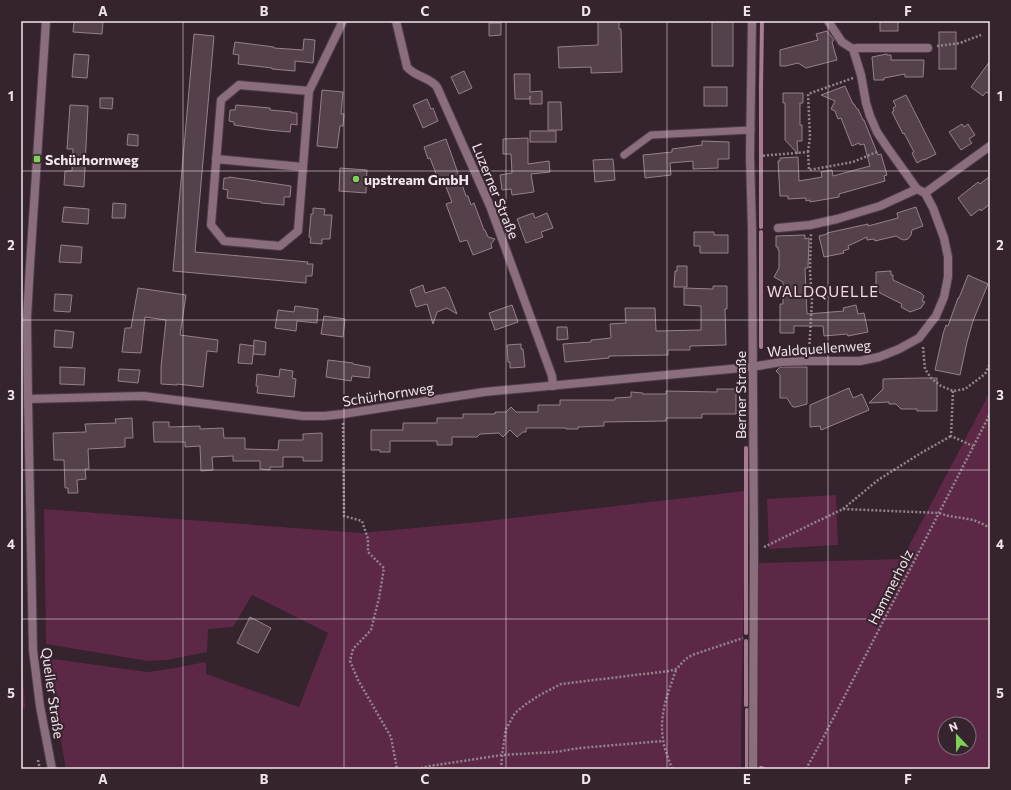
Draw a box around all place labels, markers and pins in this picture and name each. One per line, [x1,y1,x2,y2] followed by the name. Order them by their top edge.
[45,151,139,168] place label: Schürhornweg
[32,154,42,164] marker: Schürhornweg
[364,171,469,188] place label: upstream GmbH
[351,174,361,184] marker: upstream GmbH

